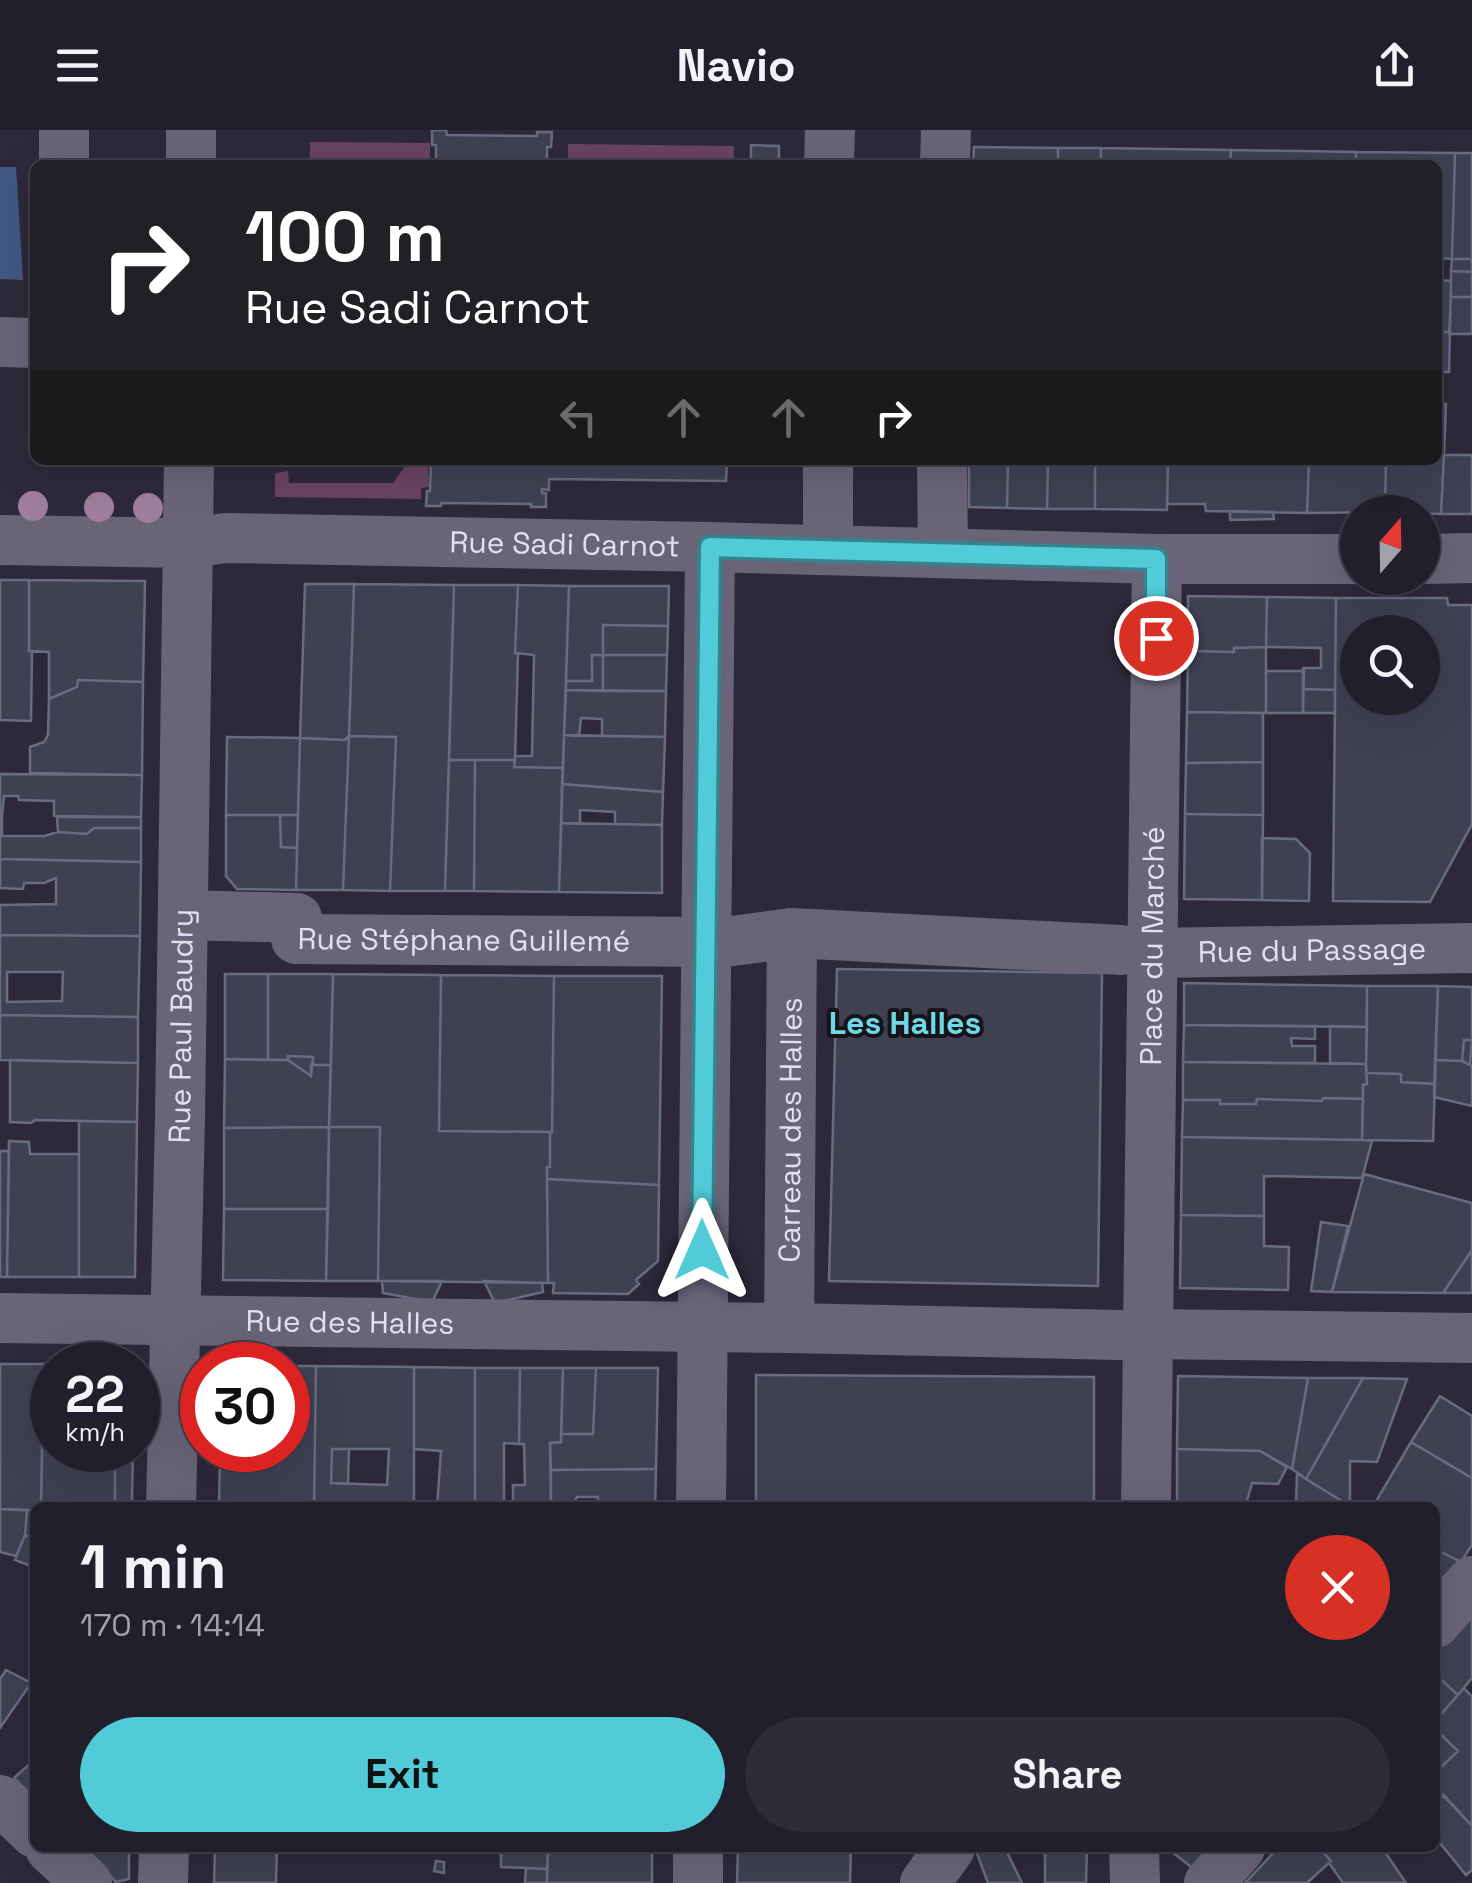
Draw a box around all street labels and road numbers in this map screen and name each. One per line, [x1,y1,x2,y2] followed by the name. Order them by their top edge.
[449,522,680,565] street label: Rue Sadi Carnot
[1131,826,1173,1066] street label: Place du Marché
[159,908,202,1144] street label: Rue Paul Baudry
[297,919,630,960] street label: Rue Stéphane Guillemé
[1197,929,1426,971] street label: Rue du Passage
[769,997,811,1263] street label: Carreau des Halles
[245,1301,455,1343] street label: Rue des Halles

